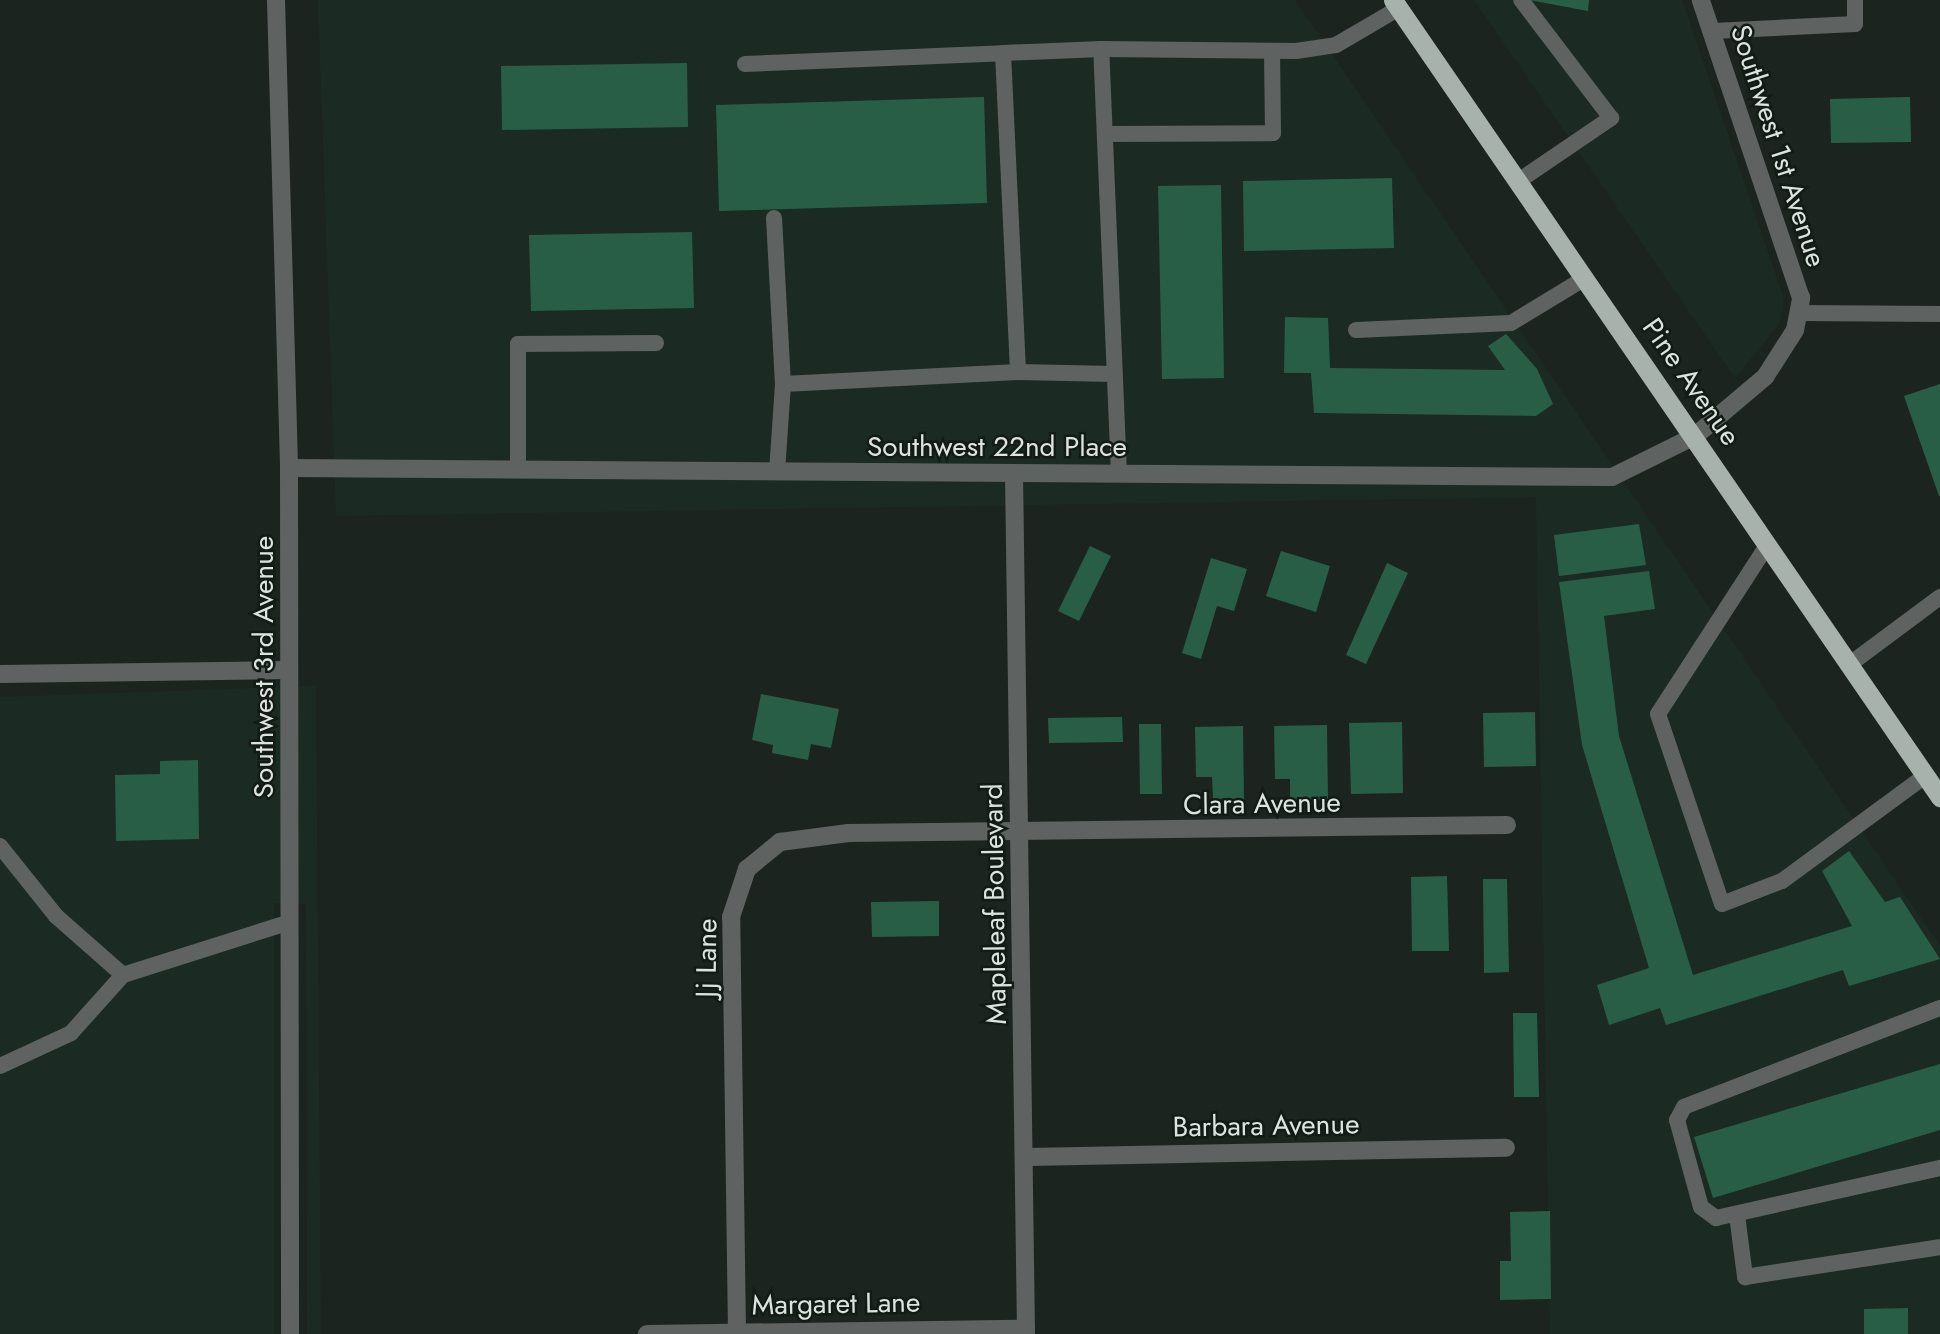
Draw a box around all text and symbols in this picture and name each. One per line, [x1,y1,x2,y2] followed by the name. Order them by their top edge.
[1723,21,1833,271] street label: Southwest 1st Avenue
[1635,312,1747,452] street label: Pine Avenue
[867,430,1127,464] street label: Southwest 22nd Place
[247,536,281,798] street label: Southwest 3rd Avenue
[976,783,1014,1025] street label: Mapleleaf Boulevard
[1183,786,1341,822] street label: Clara Avenue
[690,918,724,998] street label: Jj Lane
[1172,1108,1360,1144] street label: Barbara Avenue
[751,1286,921,1322] street label: Margaret Lane

